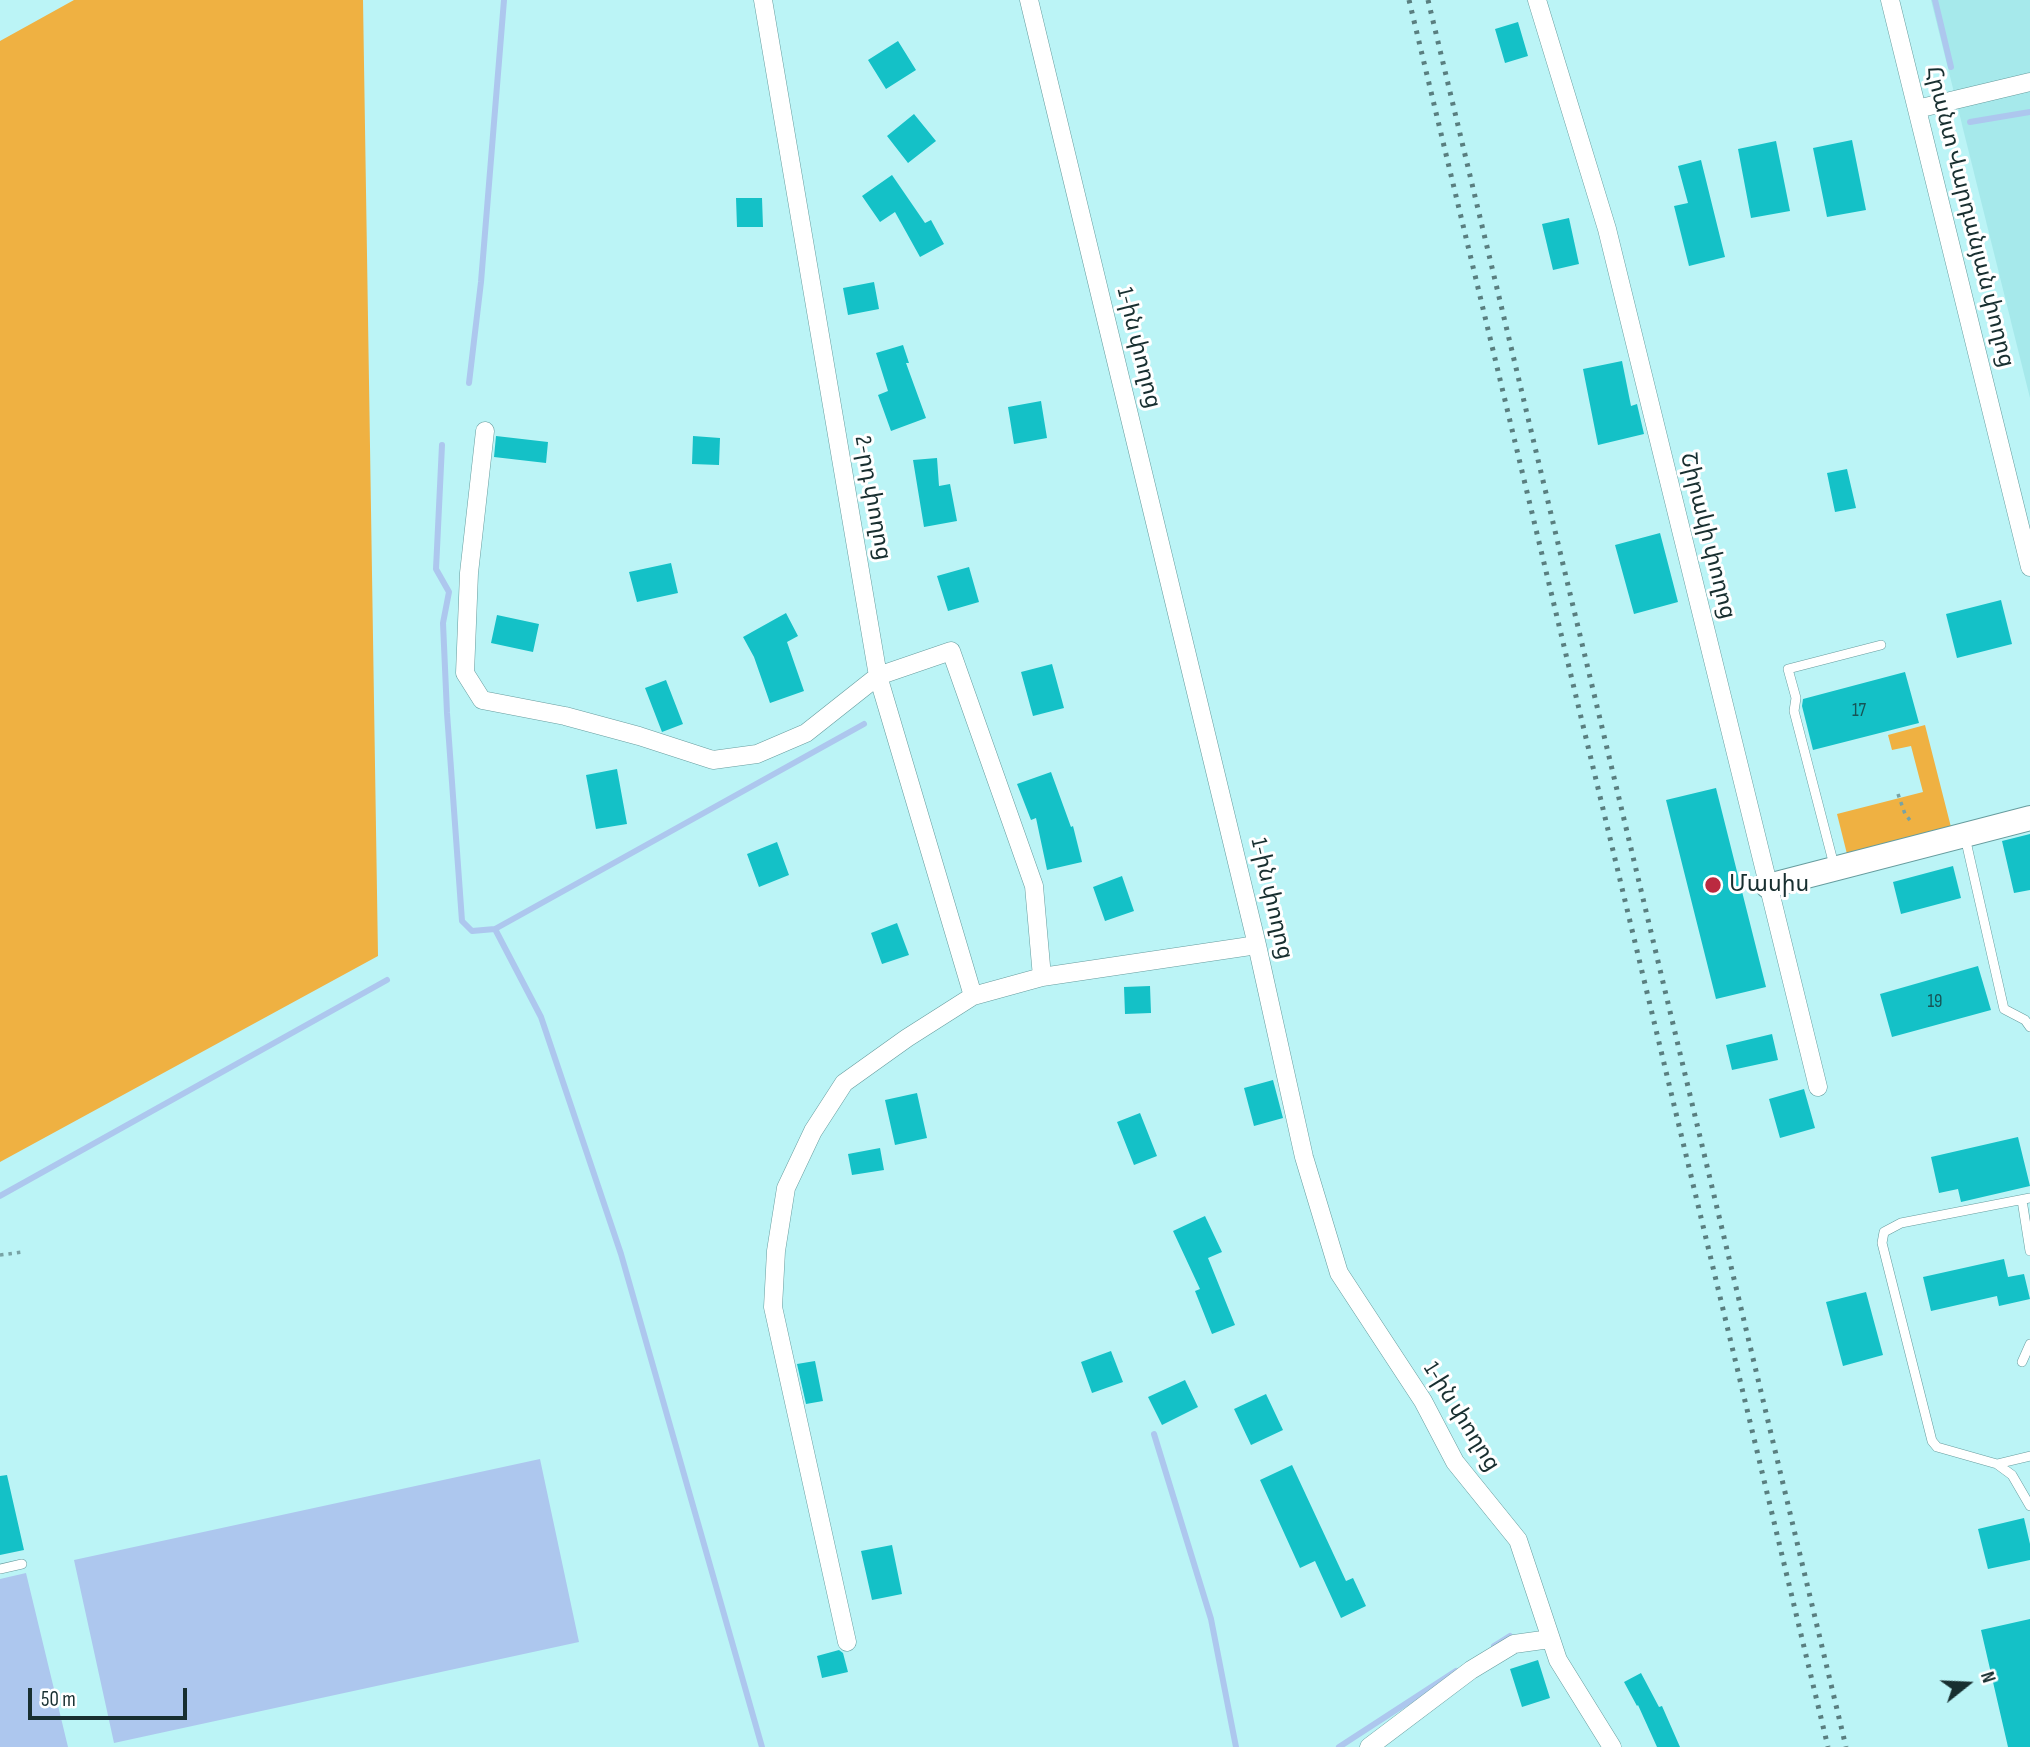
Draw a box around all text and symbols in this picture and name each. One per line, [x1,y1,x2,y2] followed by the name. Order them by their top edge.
[1918,64,2020,370] street label: Հրանտ Վարդանյան փողոց
[1110,285,1166,411] street label: 1-ին փողոց
[847,434,897,562] street label: 2-րդ փողոց
[1673,450,1741,622] street label: Շիրակի փողոց
[1852,700,1866,722] house number: 17
[1244,836,1298,962] street label: 1-ին փողոց
[1729,871,1809,899] place label: Մասիս
[1703,875,1723,895] marker: Մասիս
[1927,991,1943,1013] house number: 19
[1417,1357,1505,1477] street label: 1-ին փողոց
[1932,1649,2002,1719] north arrow
[1975,1669,2000,1686] text: N
[32,1674,191,1718] scale bar
[41,1687,76,1712] text: 50 m

